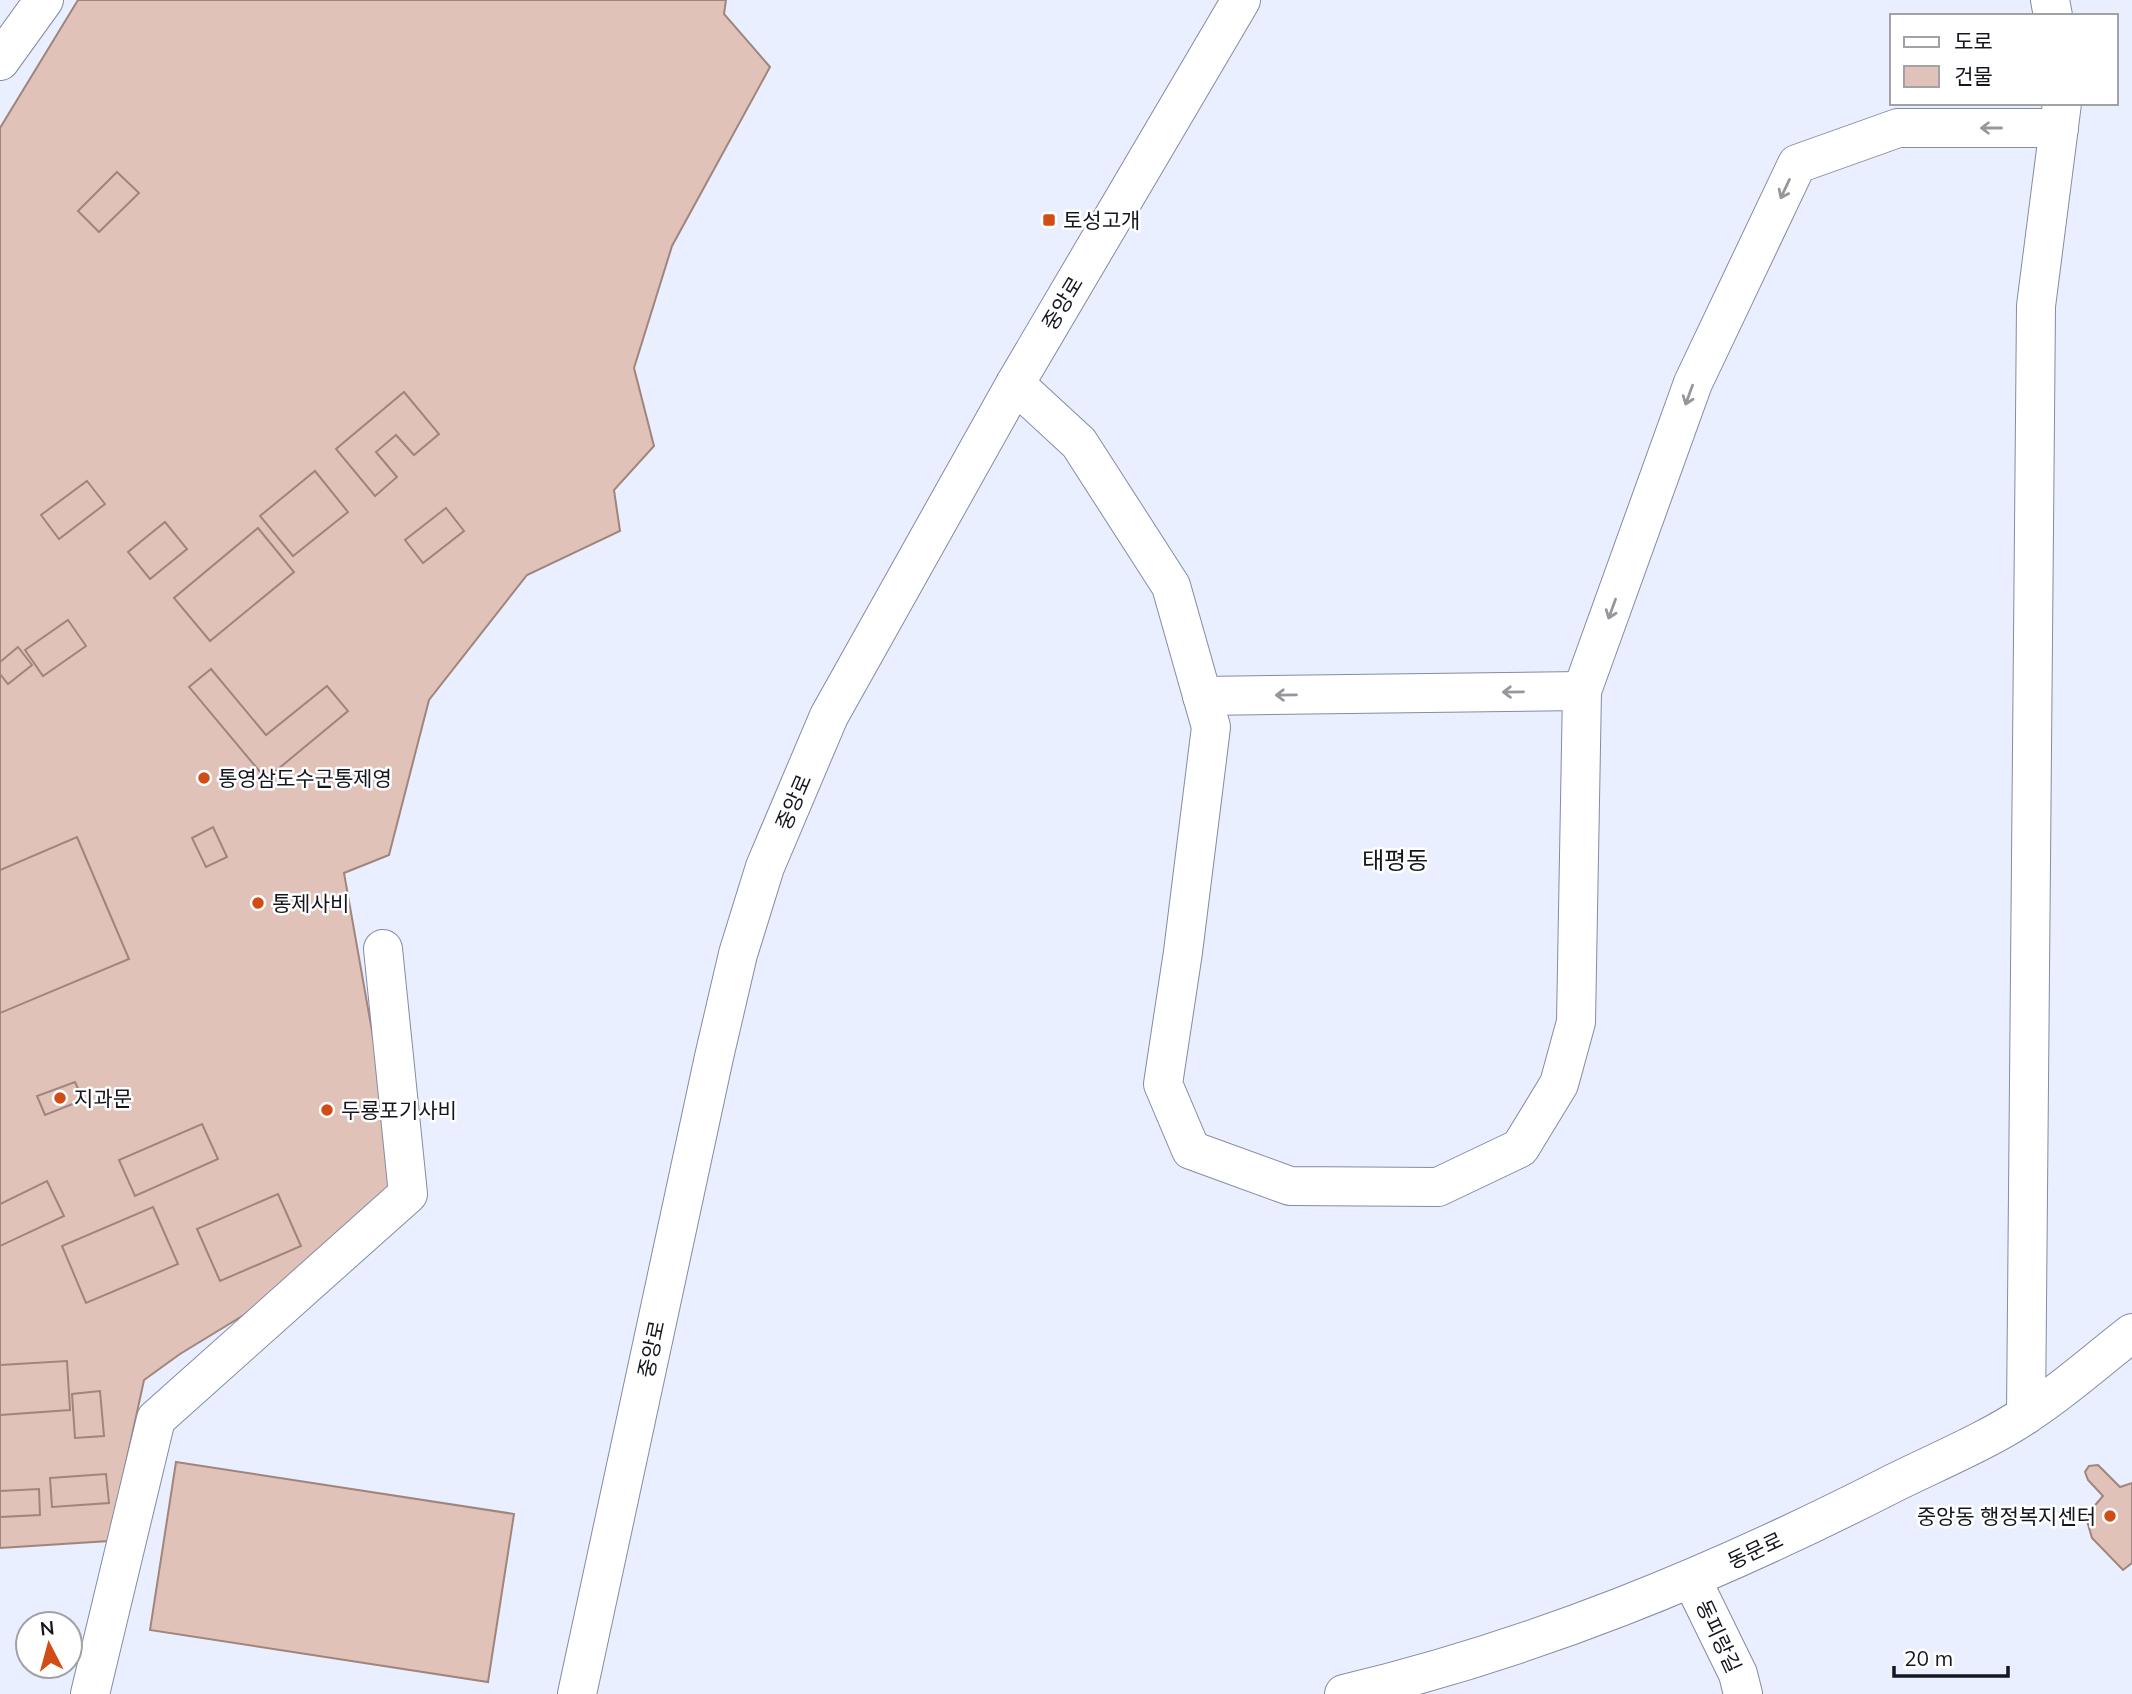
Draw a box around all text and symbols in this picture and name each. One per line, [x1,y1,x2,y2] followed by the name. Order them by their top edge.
[1890,14,2118,105] legend
[1954,28,1993,54] text: 도로
[1954,63,1993,89] text: 건물
[1979,121,2002,135] one-way arrow
[1778,178,1791,199] one-way arrow
[1063,207,1140,233] place label: 토성고개
[1041,212,1057,228] marker: 토성고개
[1036,271,1088,335] street label: 중앙로
[1682,383,1694,405] one-way arrow
[1604,597,1617,619] one-way arrow
[1502,685,1525,699] one-way arrow
[1275,688,1298,702] one-way arrow
[218,765,392,791] place label: 통영삼도수군통제영
[196,770,212,786] marker: 통영삼도수군통제영
[770,770,816,834] street label: 중앙로
[1362,845,1428,875] district label: 태평동
[272,890,349,916] place label: 통제사비
[250,895,266,911] marker: 통제사비
[74,1085,132,1111] place label: 지과문
[52,1090,68,1106] marker: 지과문
[341,1097,457,1123] place label: 두룡포기사비
[319,1102,335,1118] marker: 두룡포기사비
[632,1318,670,1380] street label: 중앙로
[1917,1503,2096,1529] place label: 중앙동 행정복지센터
[2102,1508,2118,1524] marker: 중앙동 행정복지센터
[1723,1526,1787,1574] street label: 동문로
[1691,1595,1747,1677] street label: 동피랑길
[14,1610,84,1680] north arrow
[39,1615,56,1641] text: N
[1894,1634,2008,1678] scale bar
[1904,1645,1953,1671] text: 20 m

